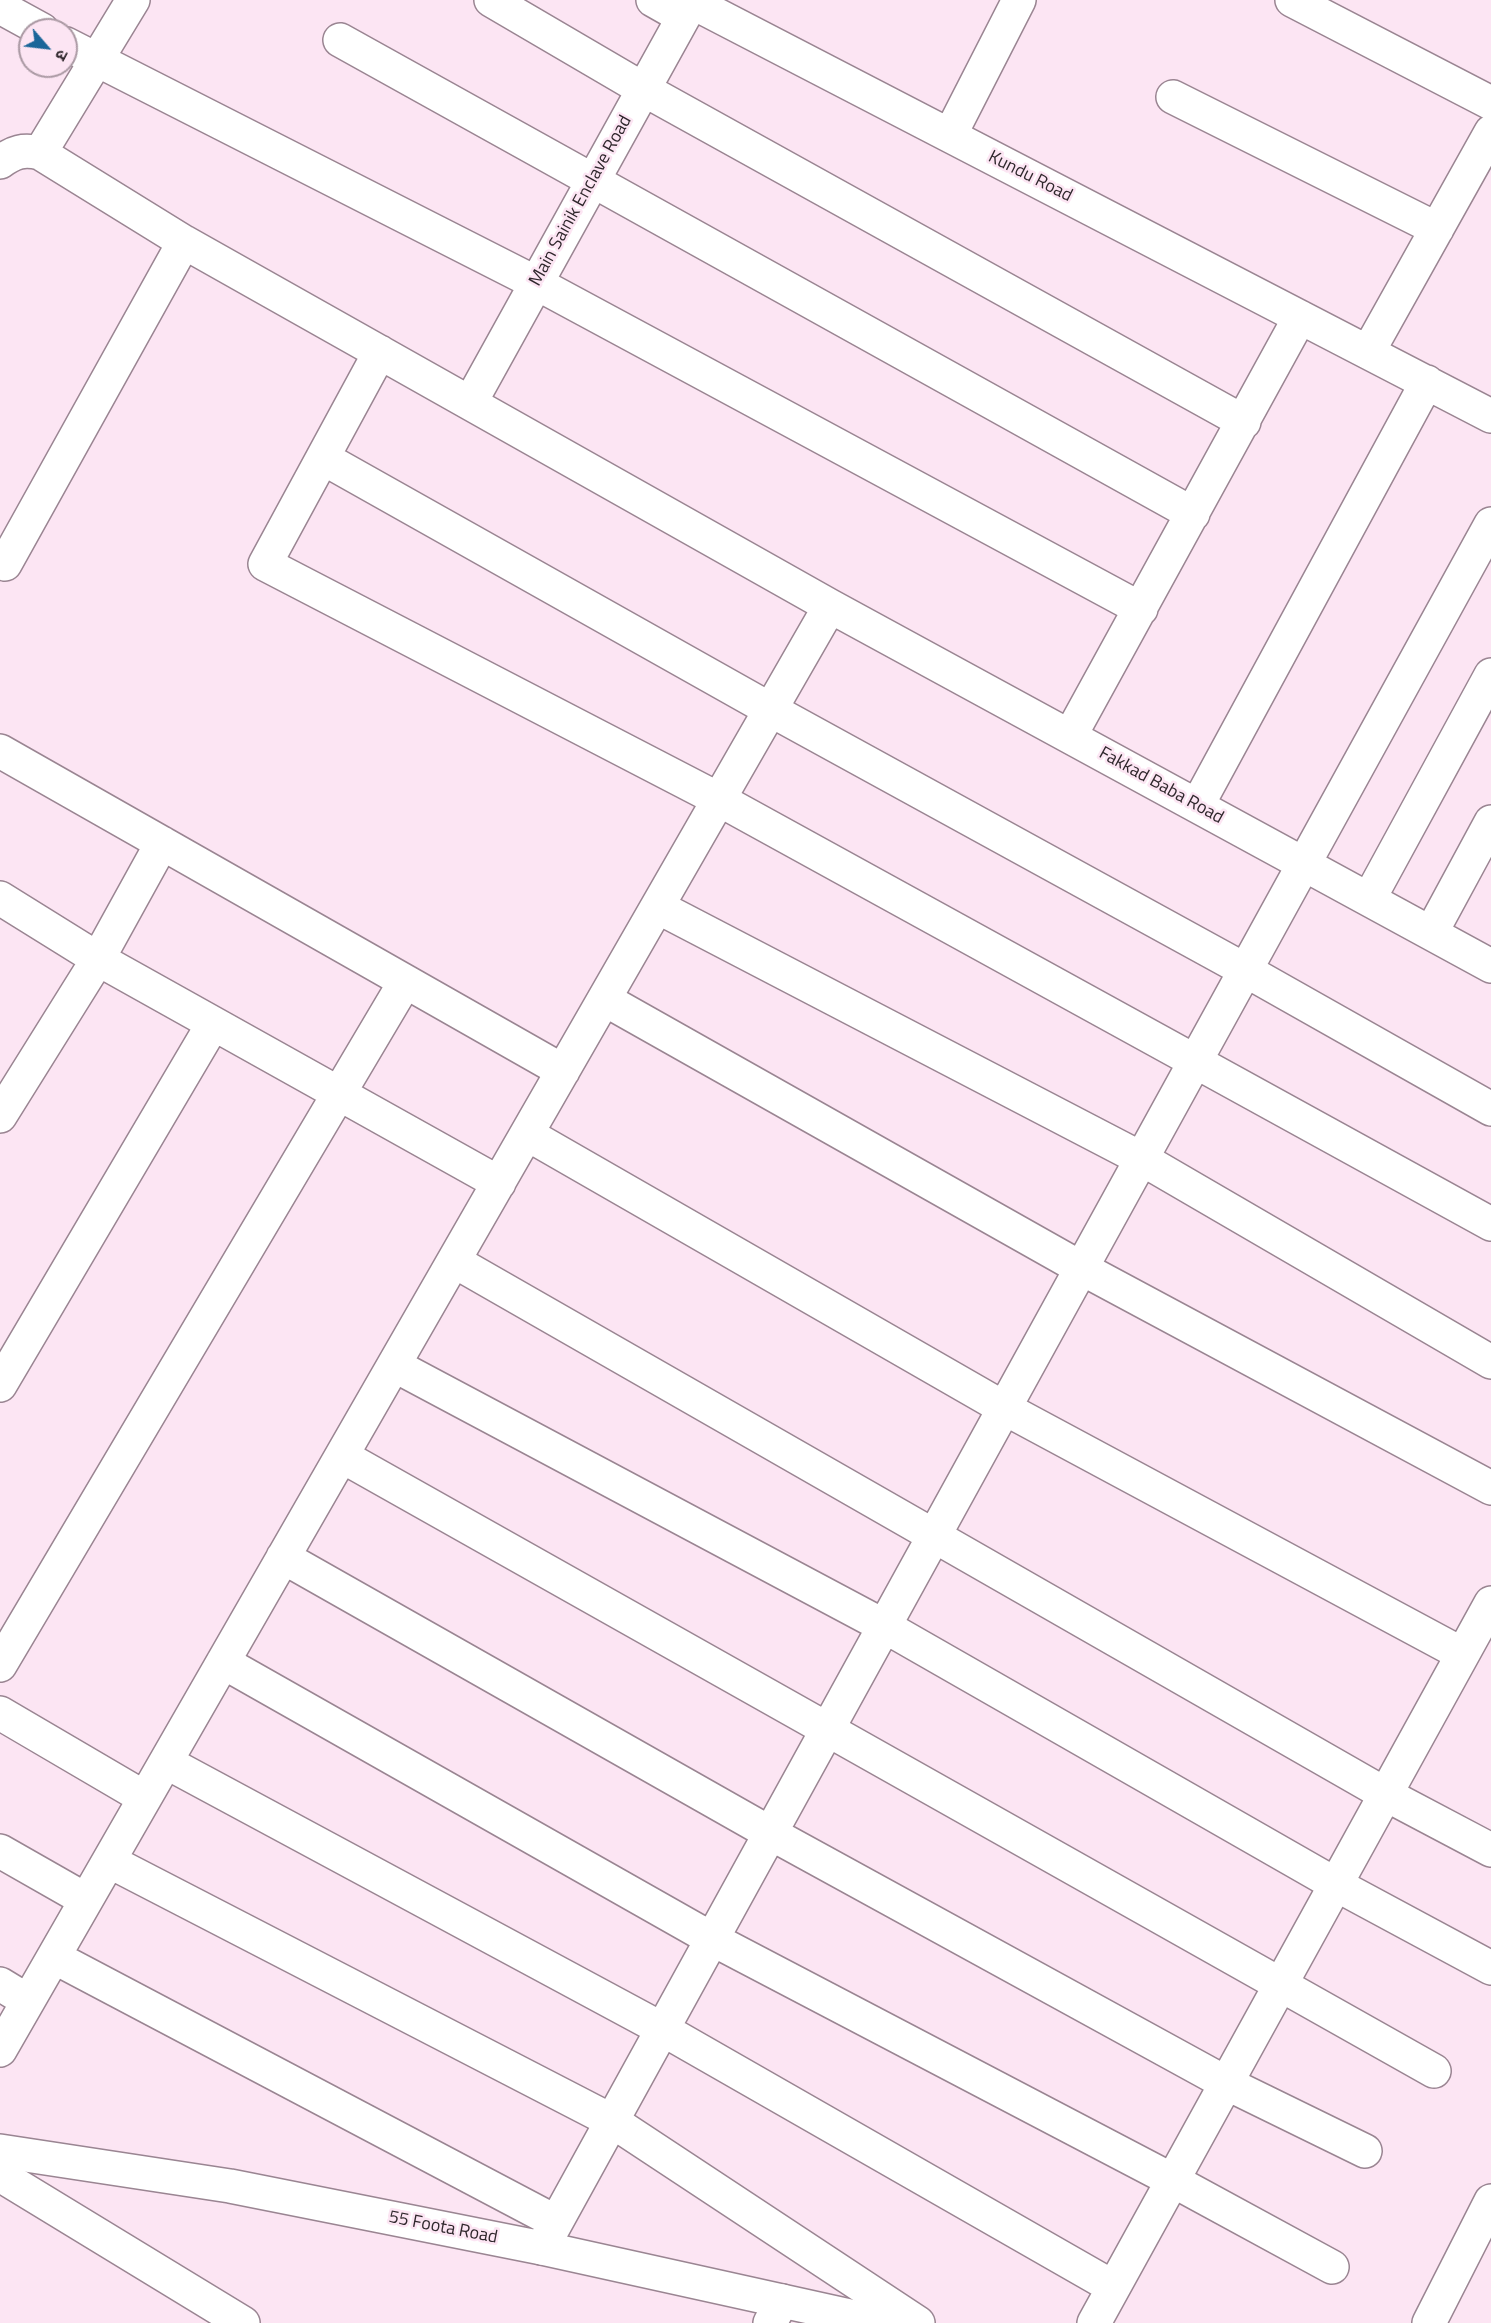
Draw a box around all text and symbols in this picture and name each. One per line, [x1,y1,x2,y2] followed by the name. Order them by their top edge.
[18,18,78,78] north arrow
[49,46,75,65] text: उ
[525,112,637,290] street label: Main Sainik Enclave Road
[984,147,1076,207] street label: Kundu Road
[1095,743,1227,829] street label: Fakkad Baba Road
[387,2207,499,2249] street label: 55 Foota Road

